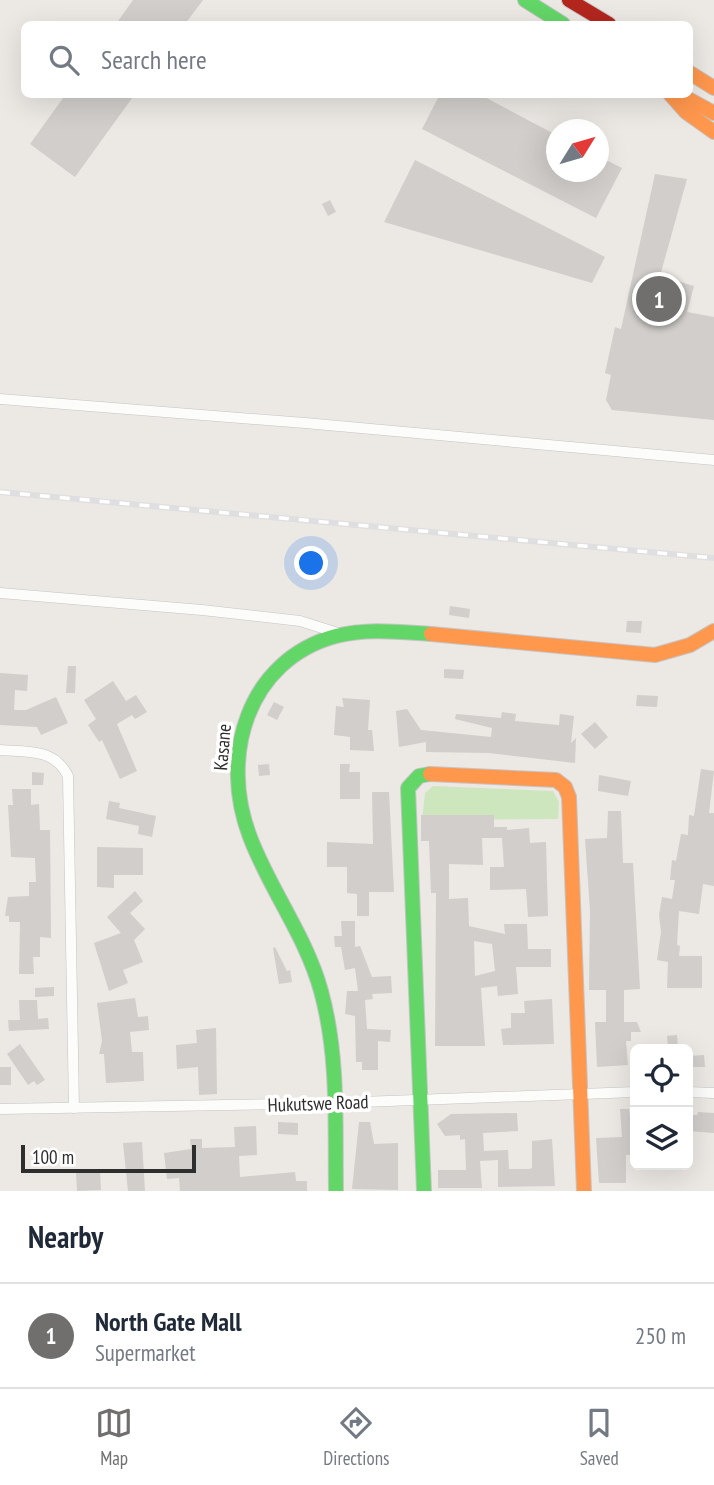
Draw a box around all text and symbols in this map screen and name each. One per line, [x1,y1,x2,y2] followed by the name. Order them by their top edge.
[21,21,693,98] search box
[45,41,83,79] icon: search
[101,43,207,76] text: Search here
[546,119,609,182] north arrow
[636,273,682,325] pin: 1
[294,546,328,580] your location
[208,723,236,771] street label: Kasane
[630,1044,693,1170] map controls
[630,1044,693,1107] button: locate
[267,1089,369,1117] street label: Hukutswe Road
[630,1107,693,1170] button: layers
[21,1142,196,1174] scale bar
[32,1145,74,1169] text: 100 m
[28,1217,103,1256] text: Nearby
[95,1305,242,1338] text: North Gate Mall
[46,1321,57,1350] text: 1
[635,1321,686,1350] text: 250 m
[95,1338,196,1367] text: Supermarket
[95,1404,133,1470] tab: Map
[323,1404,389,1470] tab: Directions
[580,1404,619,1470] tab: Saved

